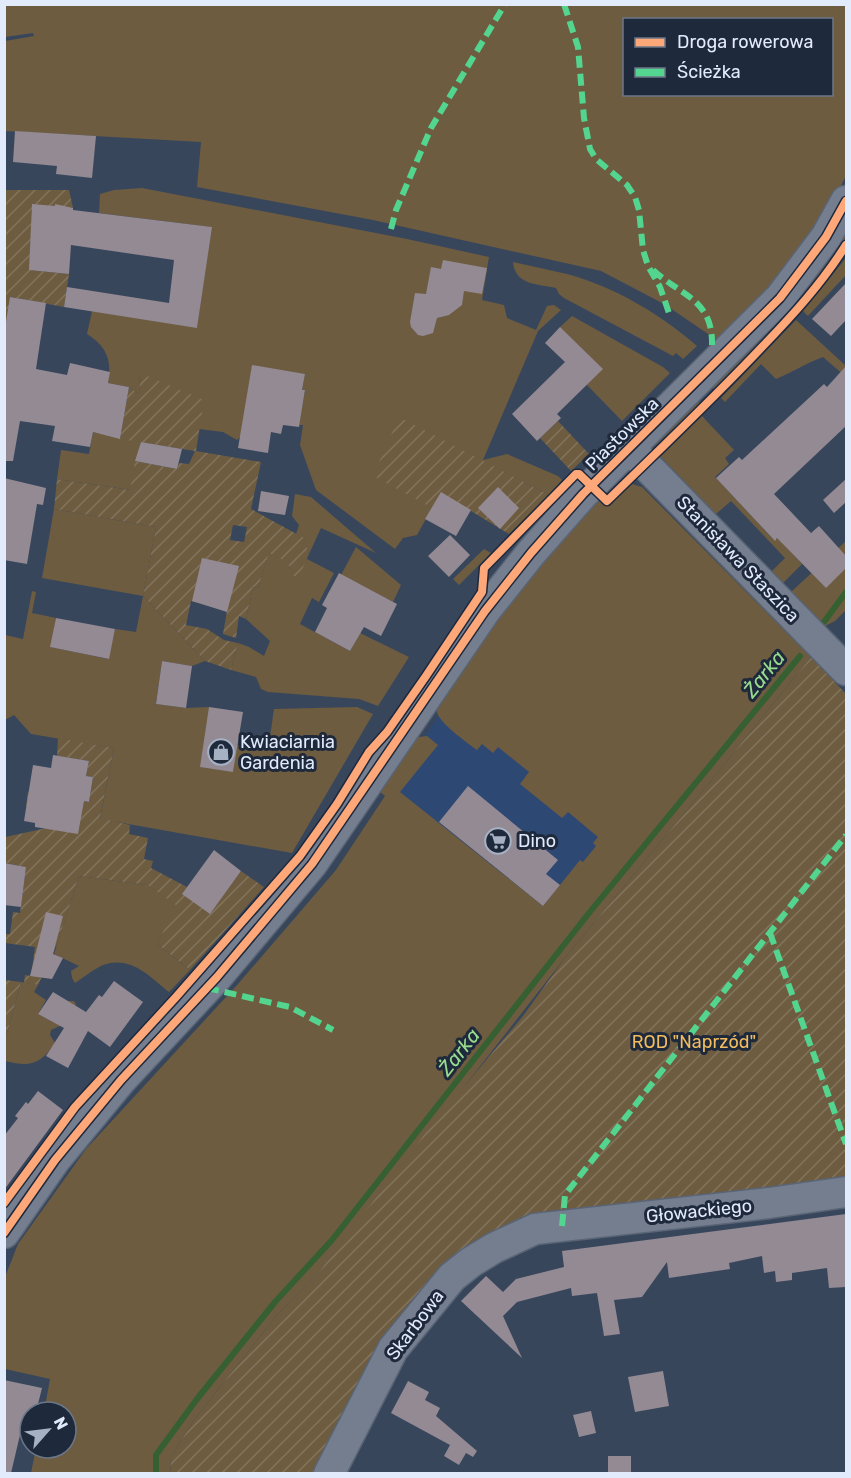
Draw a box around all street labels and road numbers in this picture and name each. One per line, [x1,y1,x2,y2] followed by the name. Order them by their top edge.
[581,393,663,475] street label: Piastowska
[672,491,804,627] street label: Stanisława Staszica
[645,1195,753,1227] street label: Głowackiego
[382,1286,448,1364] street label: Skarbowa

